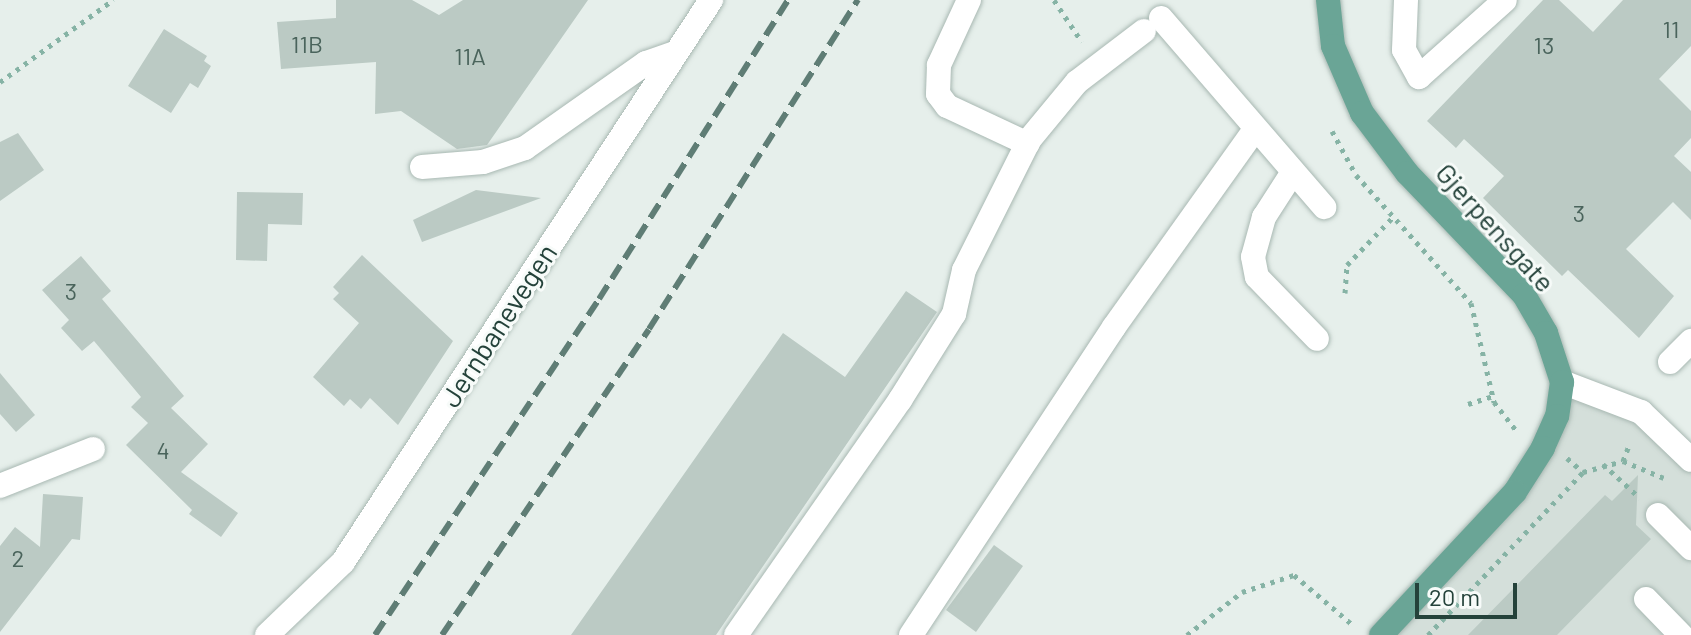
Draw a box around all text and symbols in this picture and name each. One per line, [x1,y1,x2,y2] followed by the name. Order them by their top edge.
[1663,15,1679,43] house number: 11
[291,30,323,58] house number: 11B
[1534,31,1554,59] house number: 13
[454,42,486,70] house number: 11A
[1429,156,1563,298] street label: Gjerpensgate
[1573,199,1585,227] house number: 3
[433,237,563,413] street label: Jernbanevegen
[65,277,77,305] house number: 3
[156,436,170,464] house number: 4
[12,544,24,572] house number: 2
[1419,567,1521,617] scale bar
[1429,582,1480,611] text: 20 m

